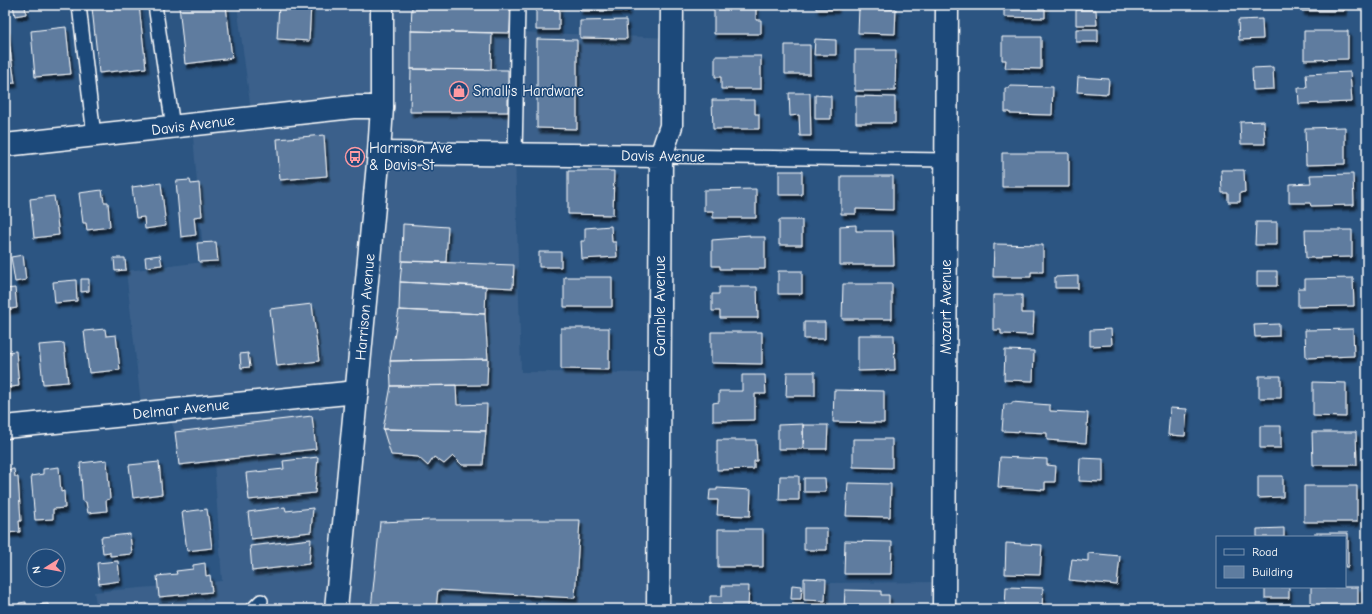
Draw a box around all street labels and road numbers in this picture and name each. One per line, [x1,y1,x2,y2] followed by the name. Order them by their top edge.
[150,111,236,139] street label: Davis Avenue
[621,146,706,166] street label: Davis Avenue
[351,252,379,361] street label: Harrison Avenue
[651,255,669,356] street label: Gamble Avenue
[937,259,955,354] street label: Mozart Avenue
[132,395,231,423] street label: Delmar Avenue

